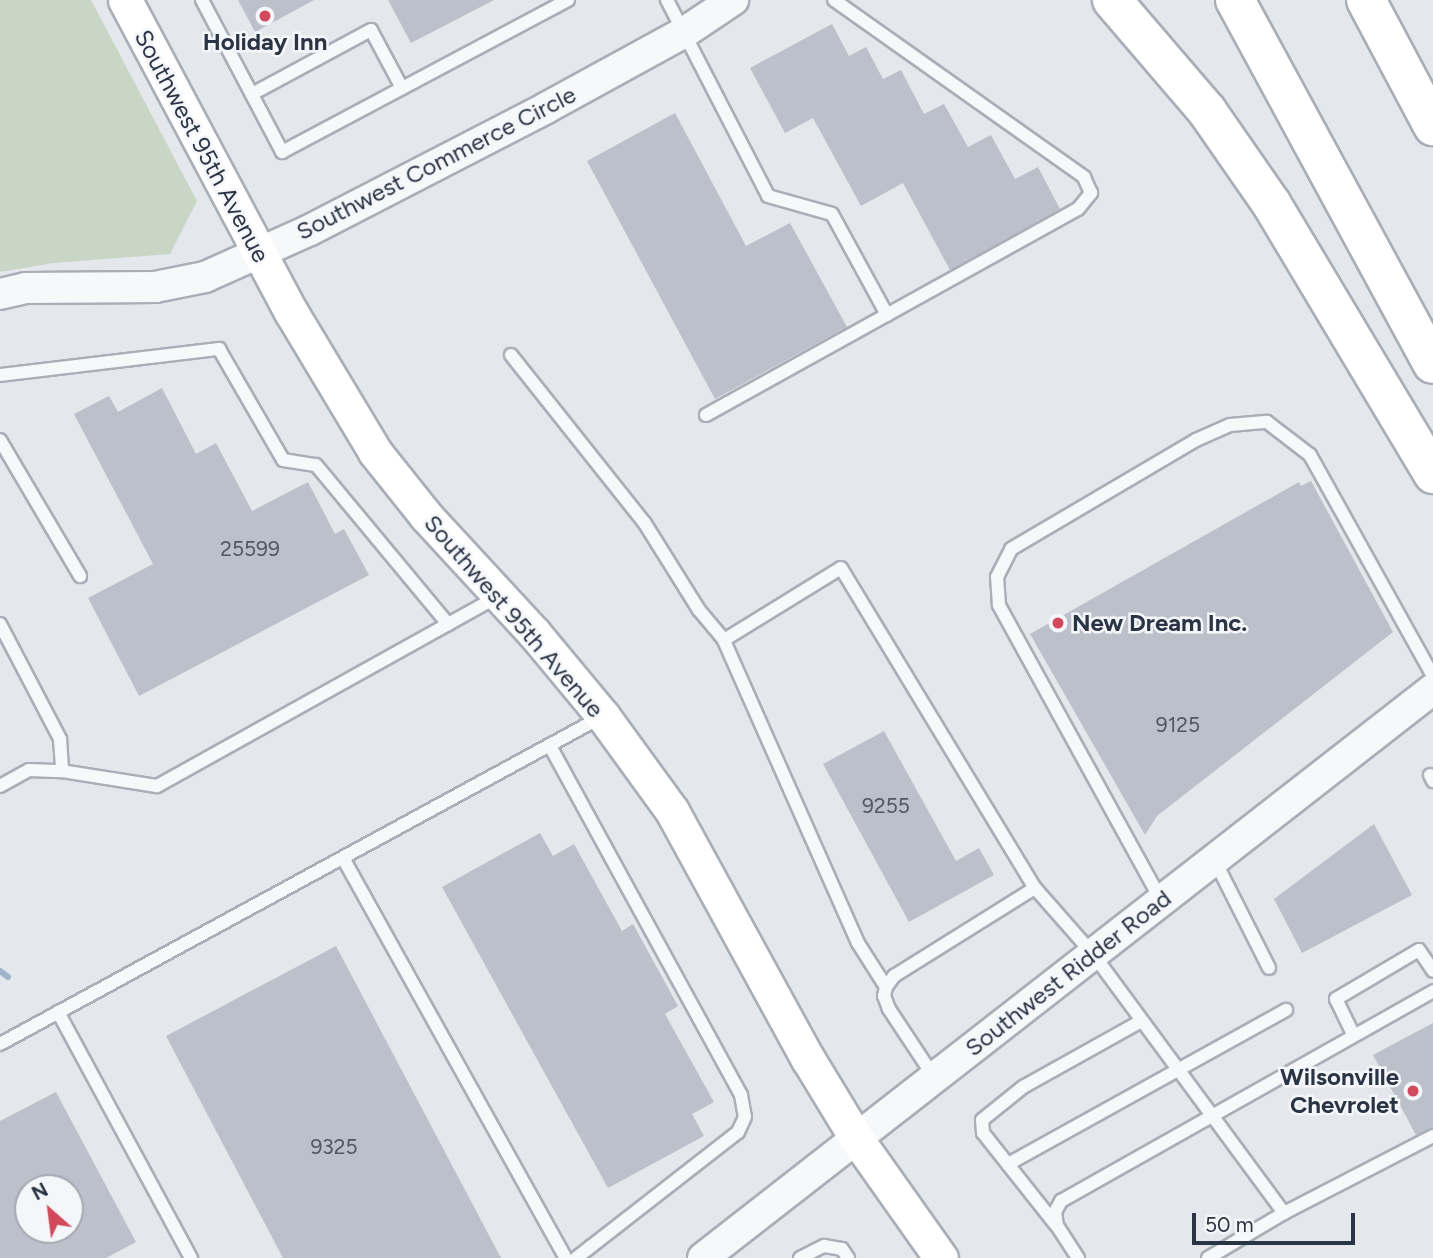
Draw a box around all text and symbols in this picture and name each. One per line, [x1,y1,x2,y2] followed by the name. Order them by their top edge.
[257,8,273,24] marker: Holiday Inn
[128,25,276,267] street label: Southwest 95th Avenue
[203,28,327,56] place label: Holiday Inn
[291,80,581,246] street label: Southwest Commerce Circle
[418,509,610,723] street label: Southwest 95th Avenue
[220,536,280,562] house number: 25599
[1072,609,1247,637] place label: New Dream Inc.
[1050,615,1066,631] marker: New Dream Inc.
[1156,712,1200,738] house number: 9125
[862,793,910,819] house number: 9255
[959,884,1177,1062] street label: Southwest Ridder Road
[1280,1063,1399,1119] place label: Wilsonville Chevrolet
[1405,1083,1421,1099] marker: Wilsonville Chevrolet
[310,1134,358,1160] house number: 9325
[14,1174,84,1244] north arrow
[28,1178,52,1205] text: N
[1195,1198,1358,1242] scale bar
[1205,1212,1254,1237] text: 50 m

